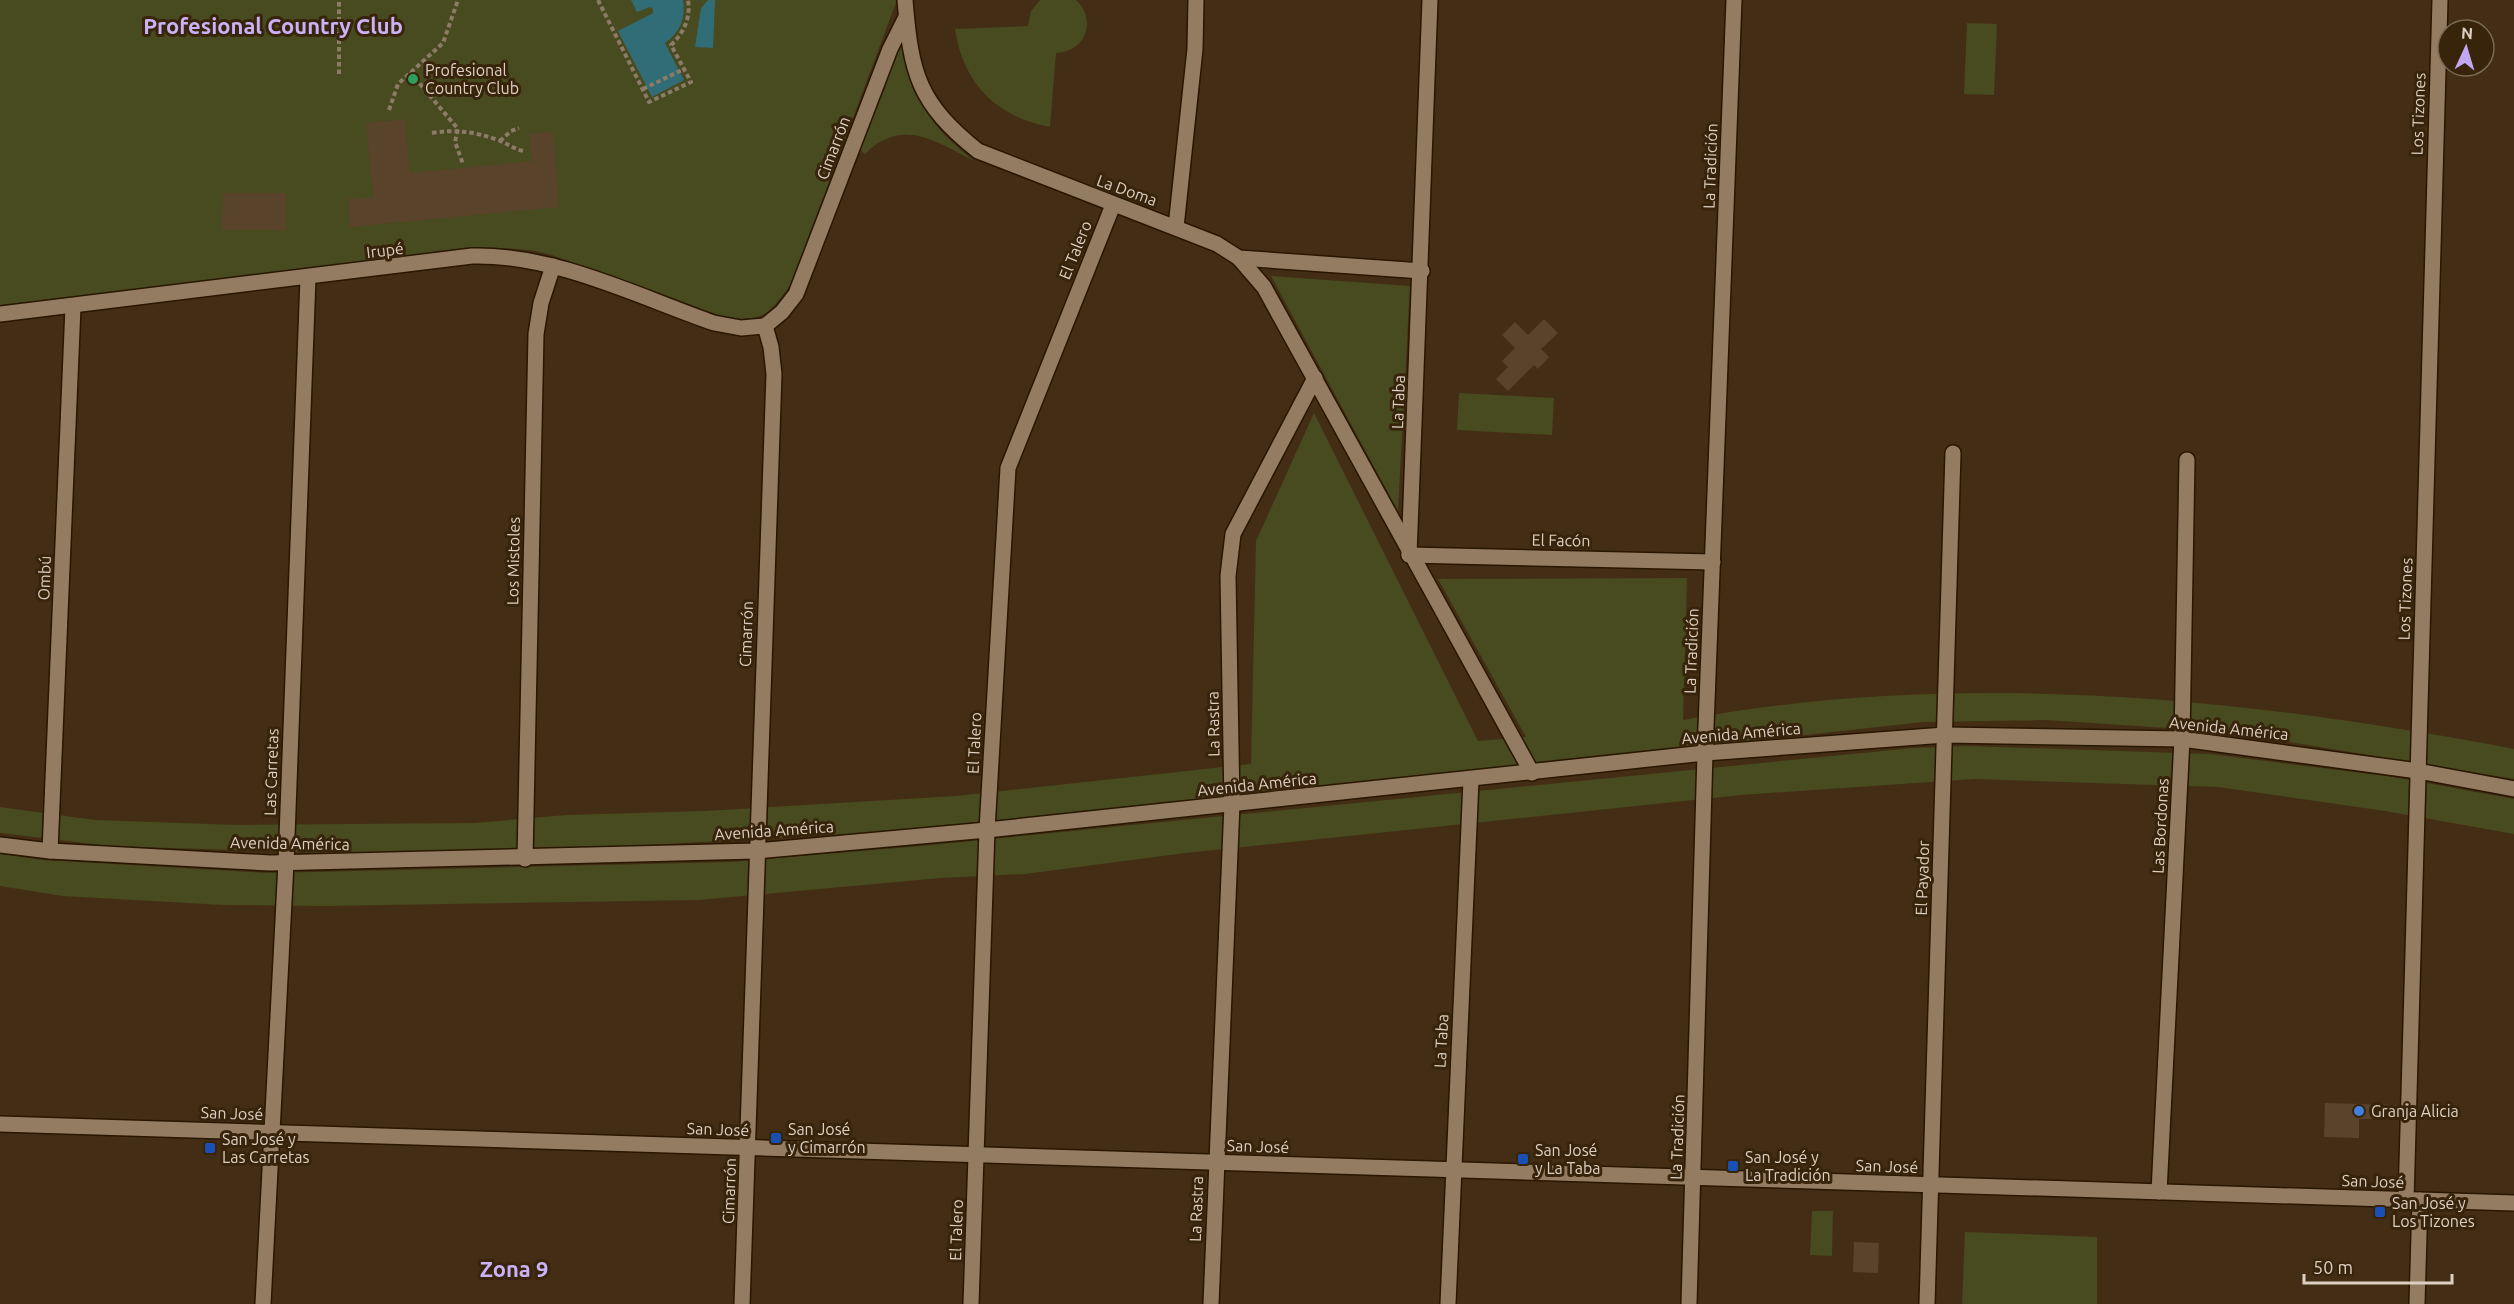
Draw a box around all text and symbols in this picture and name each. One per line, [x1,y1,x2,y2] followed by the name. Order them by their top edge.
[143,13,403,38] district label: Profesional Country Club
[2436,18,2496,78] north arrow
[2460,24,2474,42] text: N
[425,61,519,97] place label: Profesional Country Club
[406,72,420,86] marker: Profesional Country Club
[2408,72,2428,156] street label: Los Tizones
[813,114,853,182] street label: Cimarrón
[1700,123,1720,209] street label: La Tradición
[1094,171,1160,209] street label: La Doma
[1055,218,1095,282] street label: El Talero
[365,239,405,261] street label: Irupé
[1388,375,1408,429] street label: La Taba
[503,517,523,605] street label: Los Mistoles
[1531,530,1591,550] street label: El Facón
[34,555,54,601] street label: Ombú
[2395,557,2415,641] street label: Los Tizones
[736,601,756,667] street label: Cimarrón
[1681,608,1701,694] street label: La Tradición
[1203,691,1223,757] street label: La Rastra
[963,712,985,774] street label: El Talero
[2169,713,2289,743] street label: Avenida América
[1681,719,1801,747] street label: Avenida América
[260,728,282,816] street label: Las Carretas
[1197,769,1317,799] street label: Avenida América
[2149,778,2171,874] street label: Las Bordonas
[714,817,834,843] street label: Avenida América
[230,833,350,853] street label: Avenida América
[1912,840,1932,916] street label: El Payador
[1431,1013,1451,1069] street label: La Taba
[1667,1094,1687,1180] street label: La Tradición
[2371,1102,2459,1120] place label: Granja Alicia
[200,1103,264,1123] street label: San José
[2352,1104,2366,1118] marker: Granja Alicia
[686,1119,750,1139] street label: San José
[788,1120,866,1156] place label: San José y Cimarrón
[222,1130,309,1166] place label: San José y Las Carretas
[769,1131,783,1145] marker: San José y Cimarrón
[1226,1136,1290,1156] street label: San José
[203,1141,217,1155] marker: San José y Las Carretas
[1535,1141,1601,1177] place label: San José y La Taba
[1745,1148,1831,1184] place label: San José y La Tradición
[1516,1152,1530,1166] marker: San José y La Taba
[1855,1156,1919,1176] street label: San José
[719,1158,739,1224] street label: Cimarrón
[1726,1159,1740,1173] marker: San José y La Tradición
[2341,1171,2405,1191] street label: San José
[1186,1176,1206,1242] street label: La Rastra
[2392,1194,2475,1230] place label: San José y Los Tizones
[946,1199,966,1261] street label: El Talero
[2373,1205,2387,1219] marker: San José y Los Tizones
[2304,1247,2452,1285] scale bar
[480,1256,548,1281] district label: Zona 9
[2313,1257,2353,1277] text: 50 m

